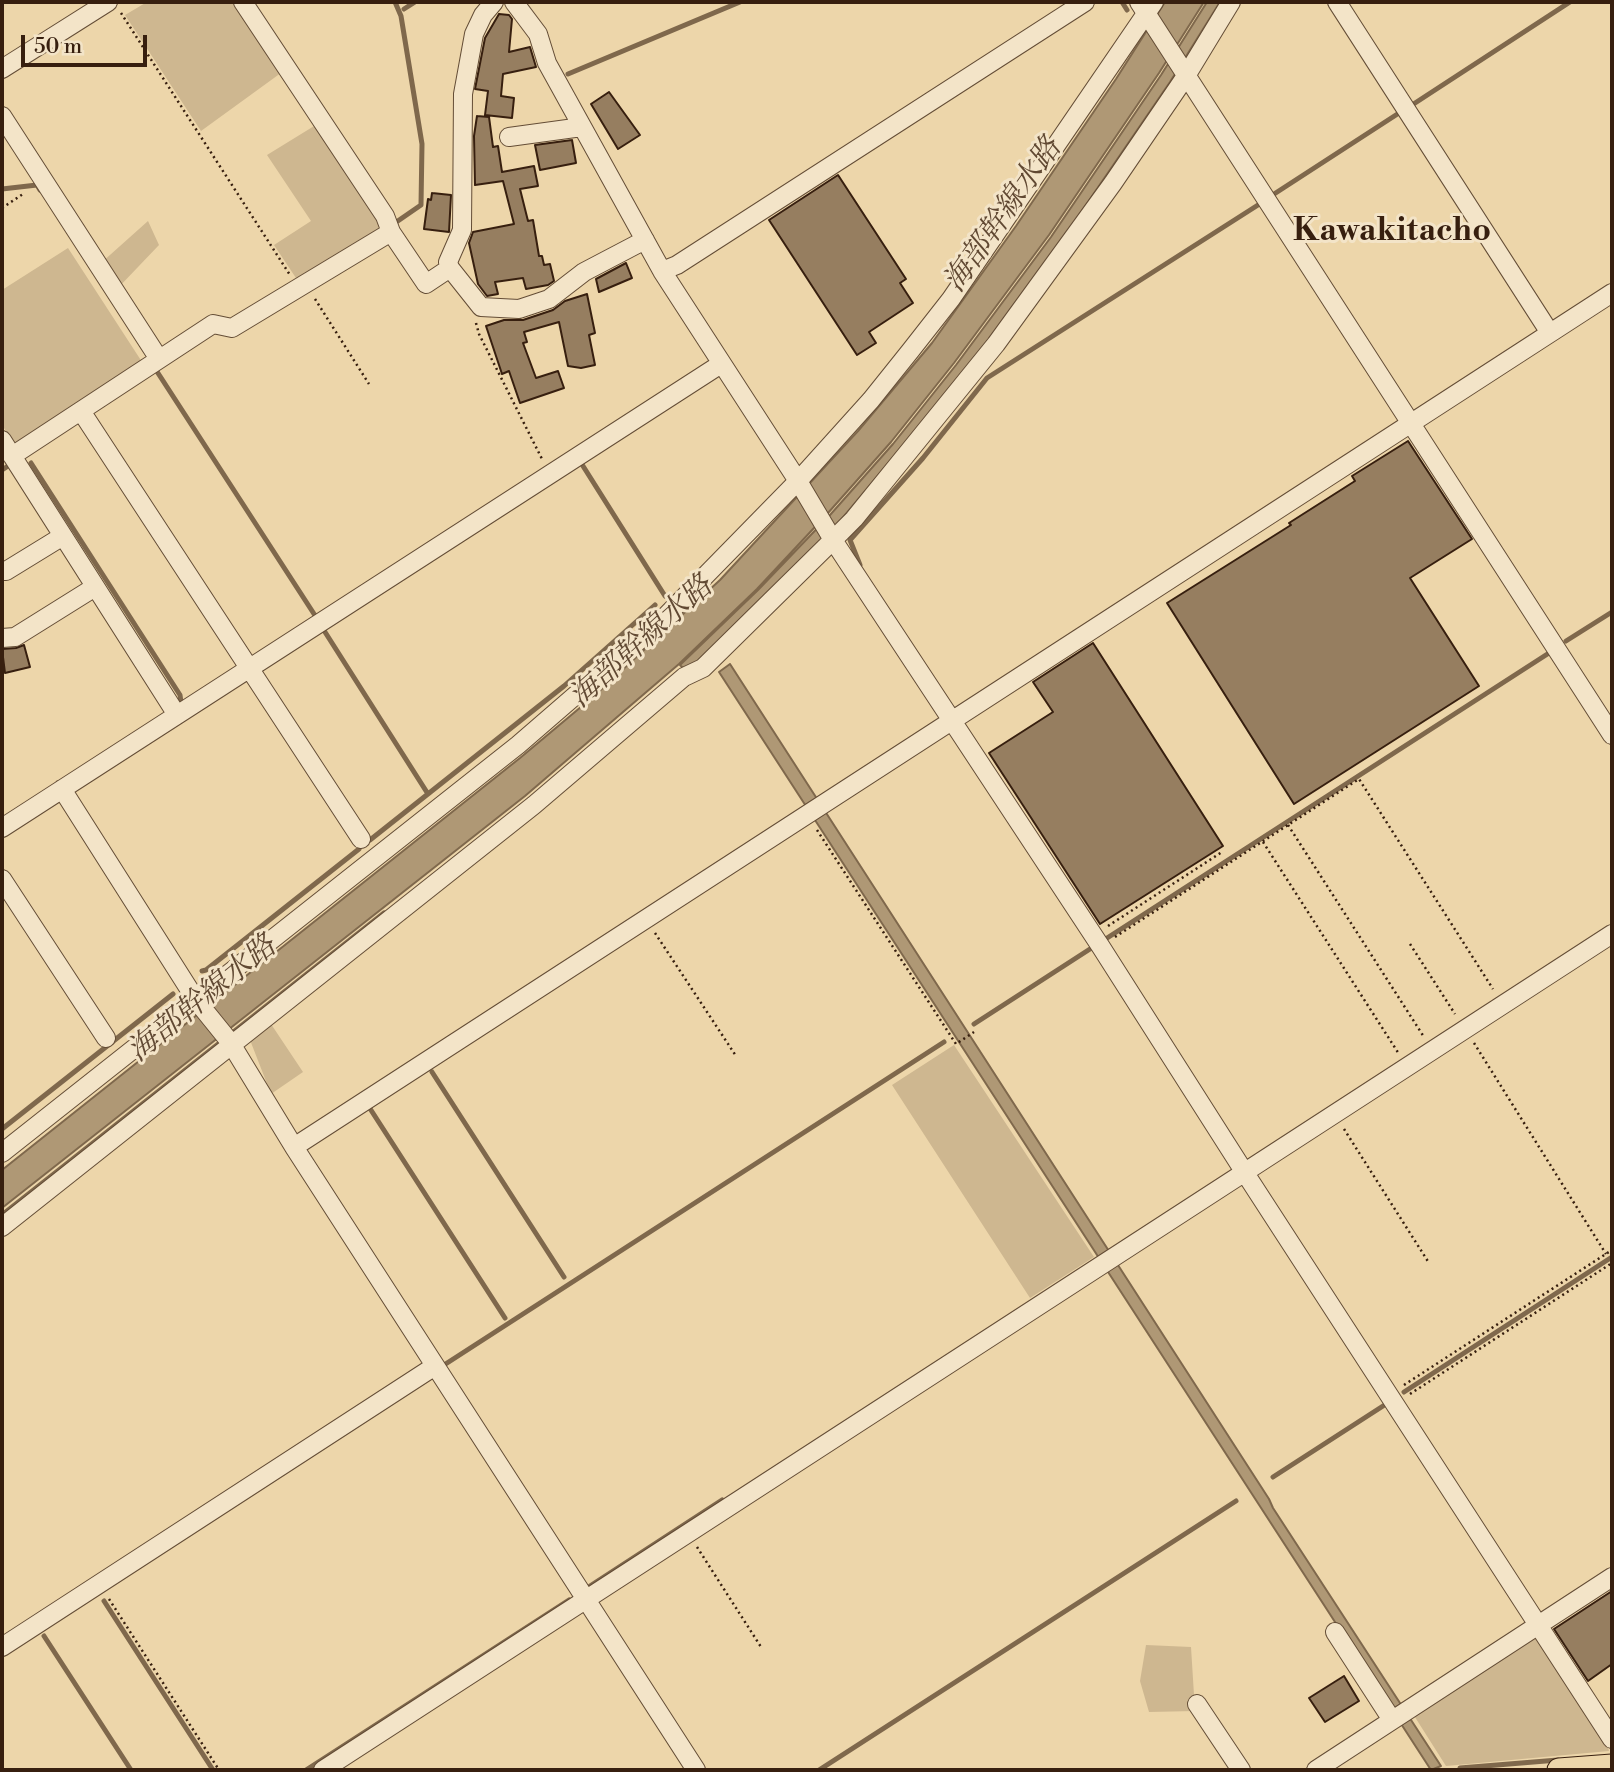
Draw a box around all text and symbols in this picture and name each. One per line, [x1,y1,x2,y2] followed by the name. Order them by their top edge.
[24,21,150,65] scale bar
[34,34,82,60] text: 50 m
[938,132,1070,300] water label: 海部幹線水路
[1293,213,1491,251] district label: Kawakitacho
[563,569,721,717] water label: 海部幹線水路
[122,929,284,1071] water label: 海部幹線水路

